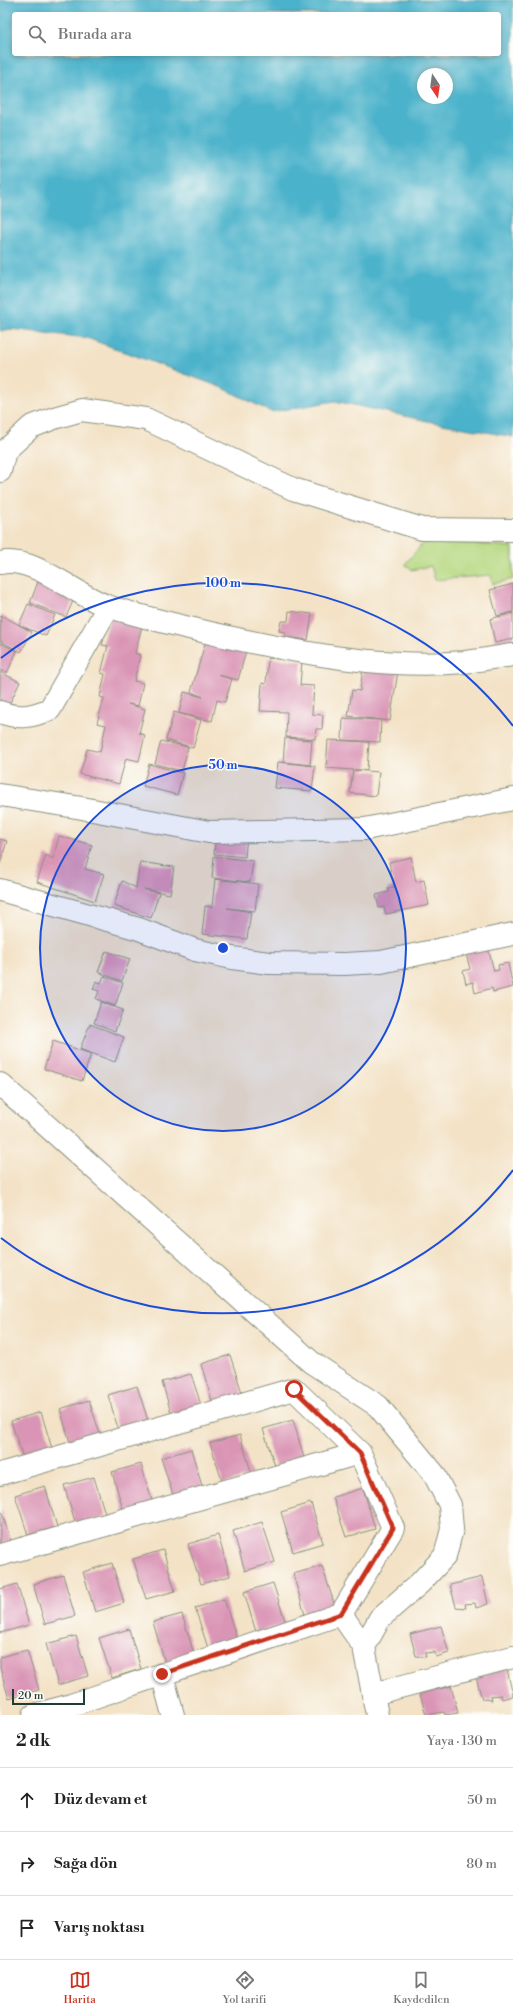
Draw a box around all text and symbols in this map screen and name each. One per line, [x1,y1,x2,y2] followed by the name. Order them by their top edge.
[12,12,501,56] search box
[26,23,48,45] icon: search
[58,25,132,44] text: Burada ara
[417,68,453,104] north arrow
[205,576,241,591] text: 100 m
[208,758,238,773] text: 50 m
[216,941,230,955] centre of rings
[285,1380,303,1398] route start
[153,1665,171,1683] route end
[12,1687,85,1706] scale bar
[18,1689,43,1703] text: 20 m
[16,1730,51,1752] text: 2 dk
[427,1733,497,1749] text: Yaya · 130 m
[16,1789,38,1811] icon: ahead
[54,1790,147,1809] text: Düz devam et
[467,1792,497,1808] text: 50 m
[16,1853,38,1875] icon: right
[54,1854,117,1873] text: Sağa dön
[466,1856,497,1872] text: 80 m
[16,1917,38,1939] icon: arrive
[54,1918,145,1937] text: Varış noktası
[63,1969,96,2007] tab: Harita
[223,1969,266,2007] tab: Yol tarifi
[393,1969,450,2007] tab: Kaydedilen

